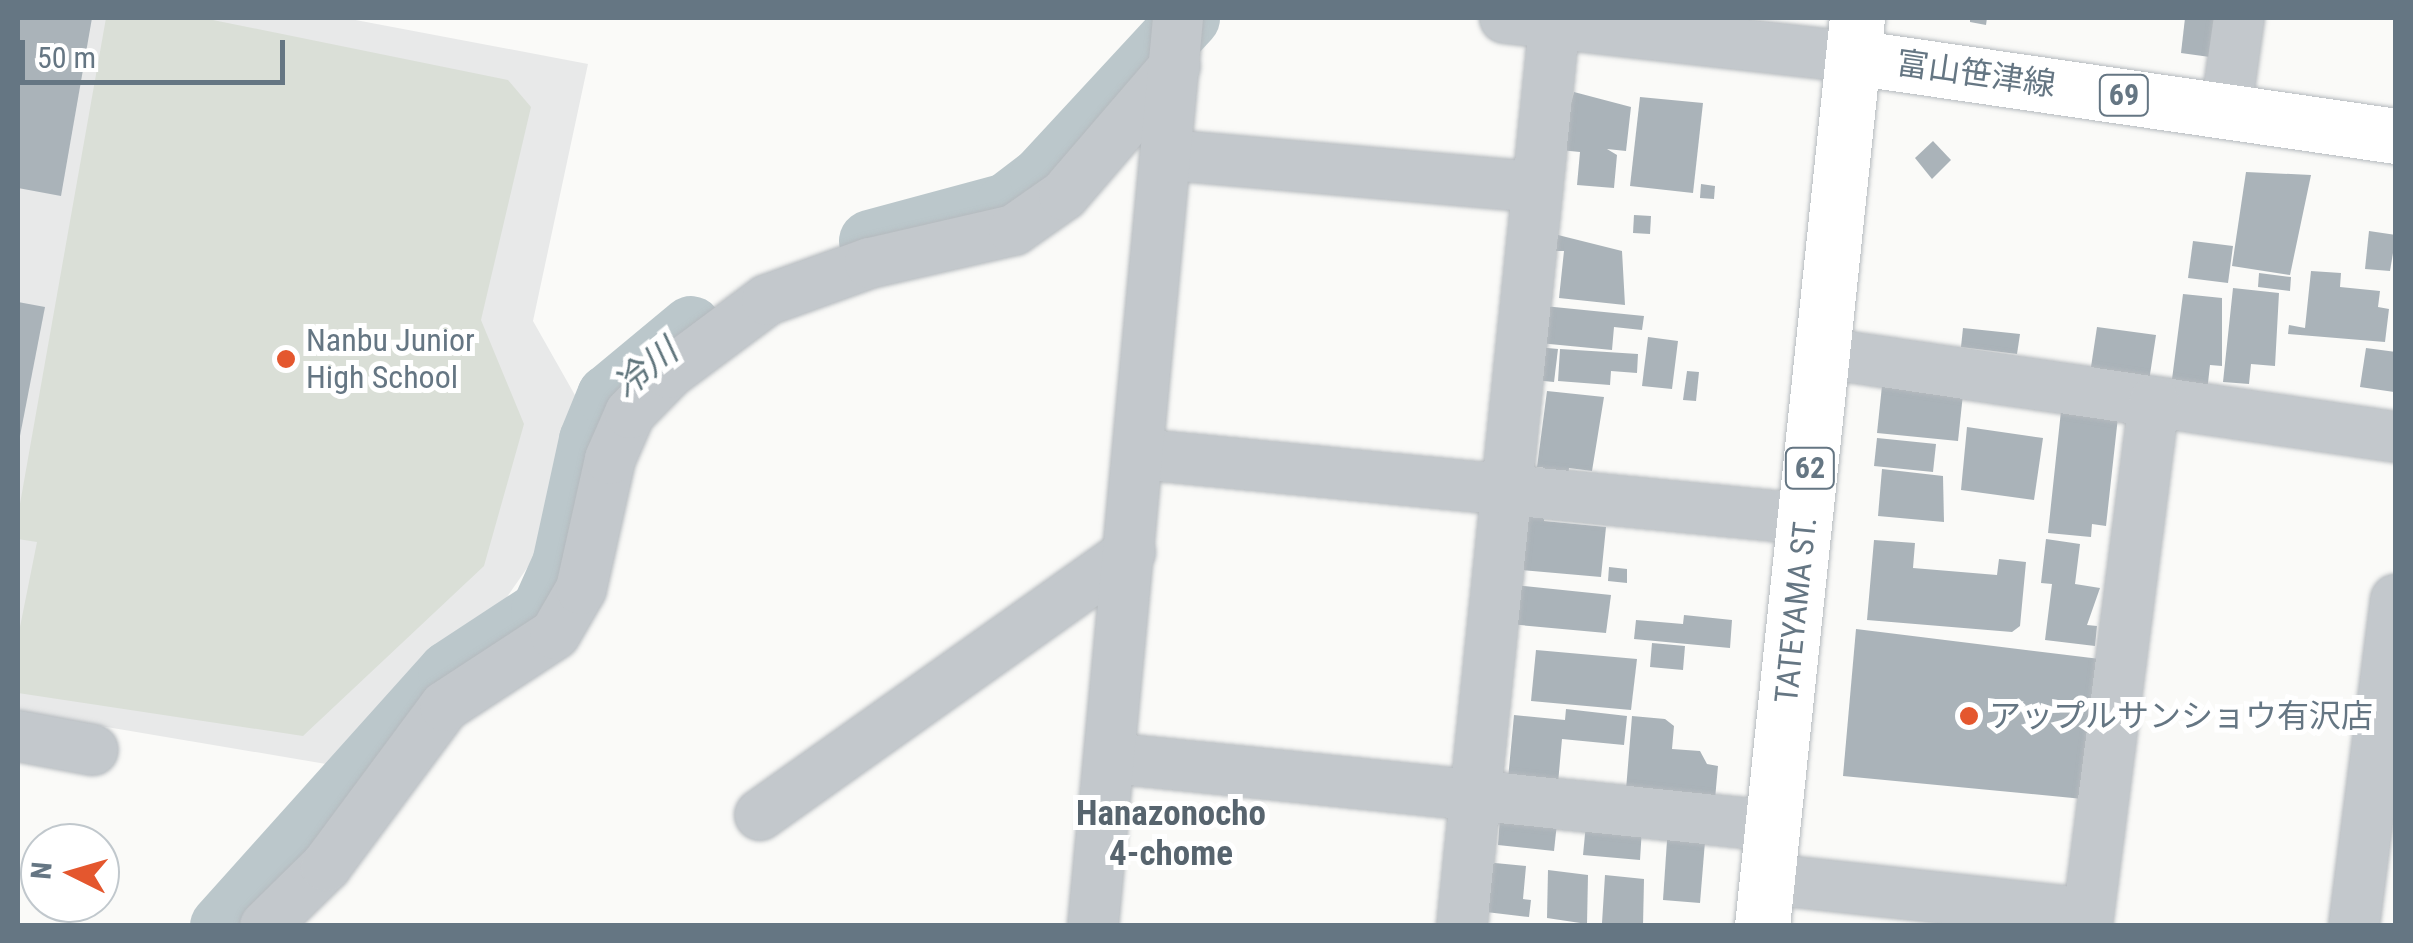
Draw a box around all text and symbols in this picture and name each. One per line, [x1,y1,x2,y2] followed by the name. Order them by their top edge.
[25,20,290,82] scale bar
[37,40,96,75] text: 50 m
[1894,44,2058,104] street label: 富山笹津線
[2096,70,2152,120] road number: 69
[306,322,475,397] place label: Nanbu Junior High School
[606,331,686,407] water label: 冷川
[275,348,297,370] marker: Nanbu Junior High School
[1782,443,1838,493] road number: 62
[1767,515,1825,705] street label: TATEYAMA ST.
[1989,697,2373,735] place label: アップルサンショウ有沢店
[1958,705,1980,727] marker: アップルサンショウ有沢店
[1076,793,1266,875] district label: Hanazonocho 4-chome
[20,823,120,923] north arrow
[24,861,59,880] text: N

